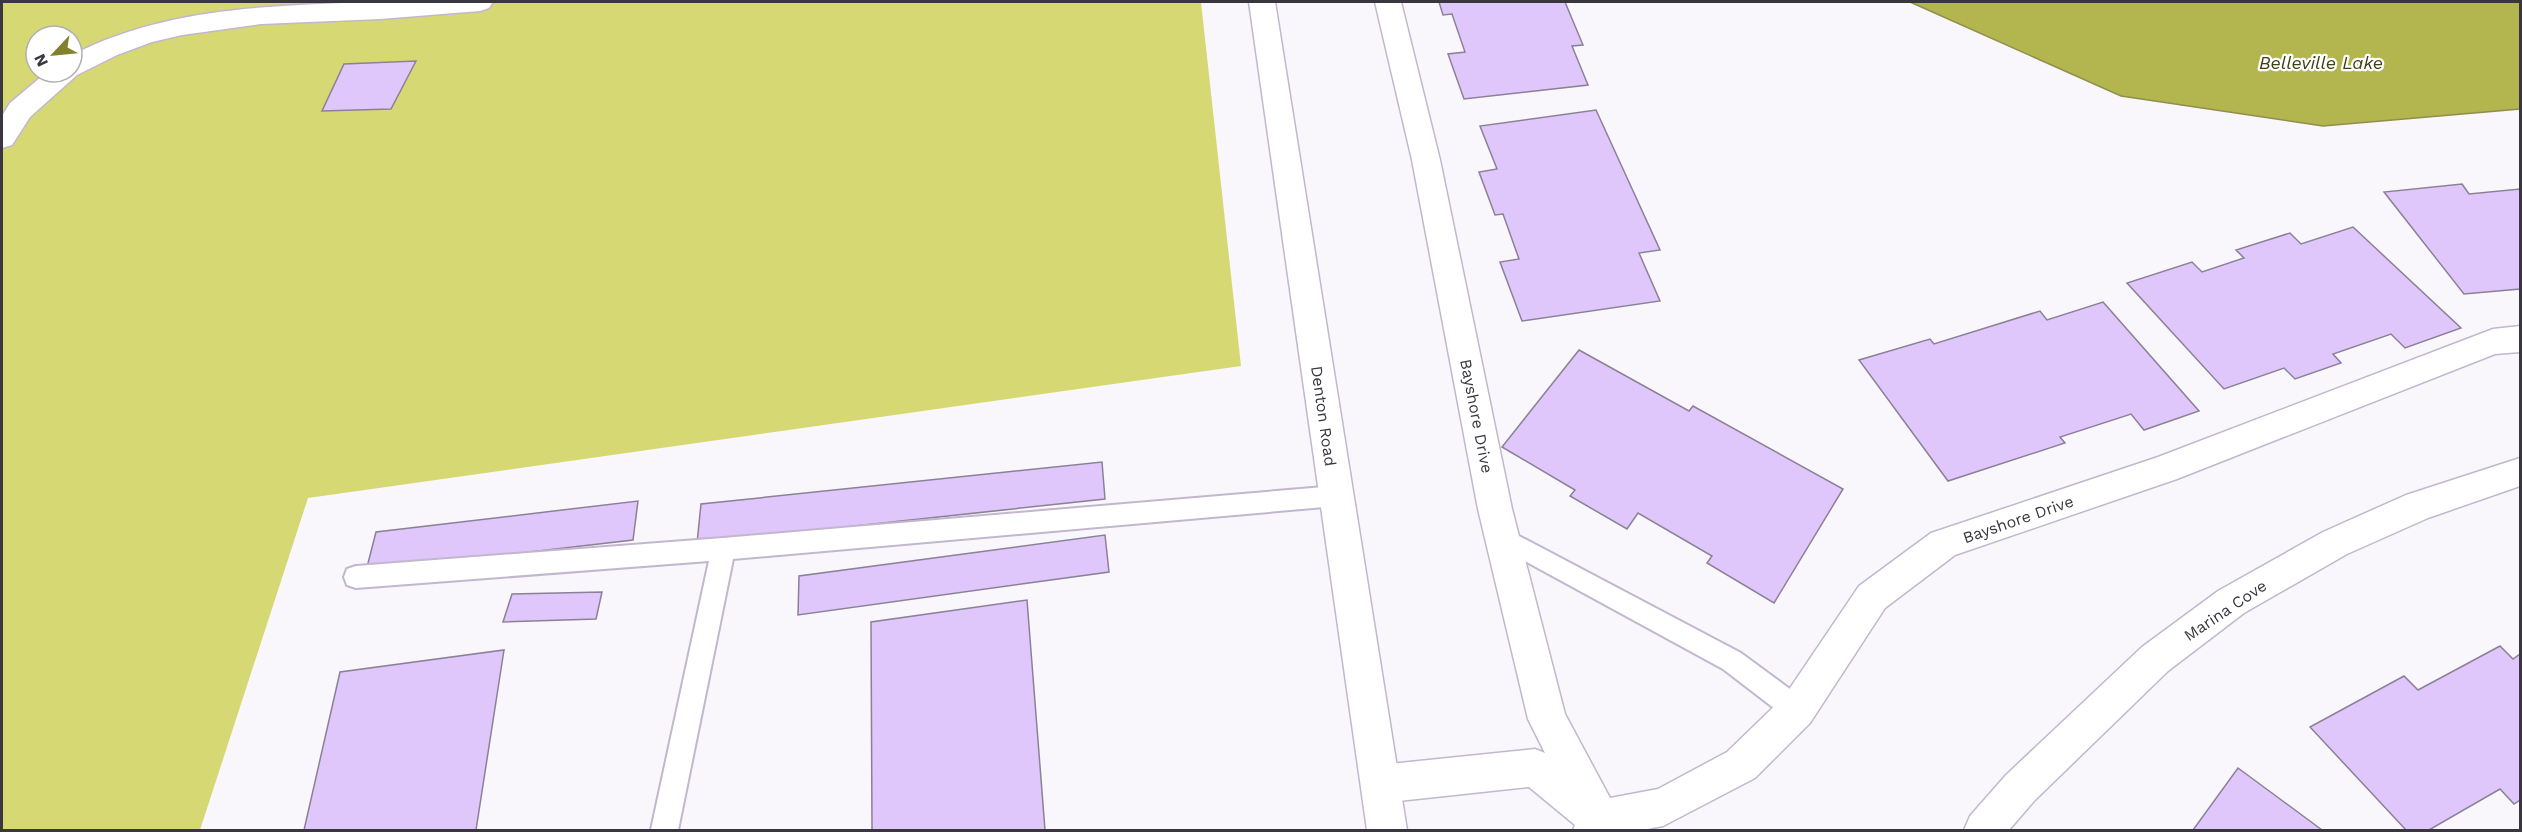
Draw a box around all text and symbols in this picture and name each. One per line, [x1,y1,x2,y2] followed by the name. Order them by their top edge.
[24,24,84,84] north arrow
[30,51,52,70] text: N
[2259,52,2383,73] water label: Belleville Lake
[1456,357,1497,475] street label: Bayshore Drive
[1307,365,1340,468] street label: Denton Road
[1960,492,2076,547] street label: Bayshore Drive
[2180,576,2270,645] street label: Marina Cove

